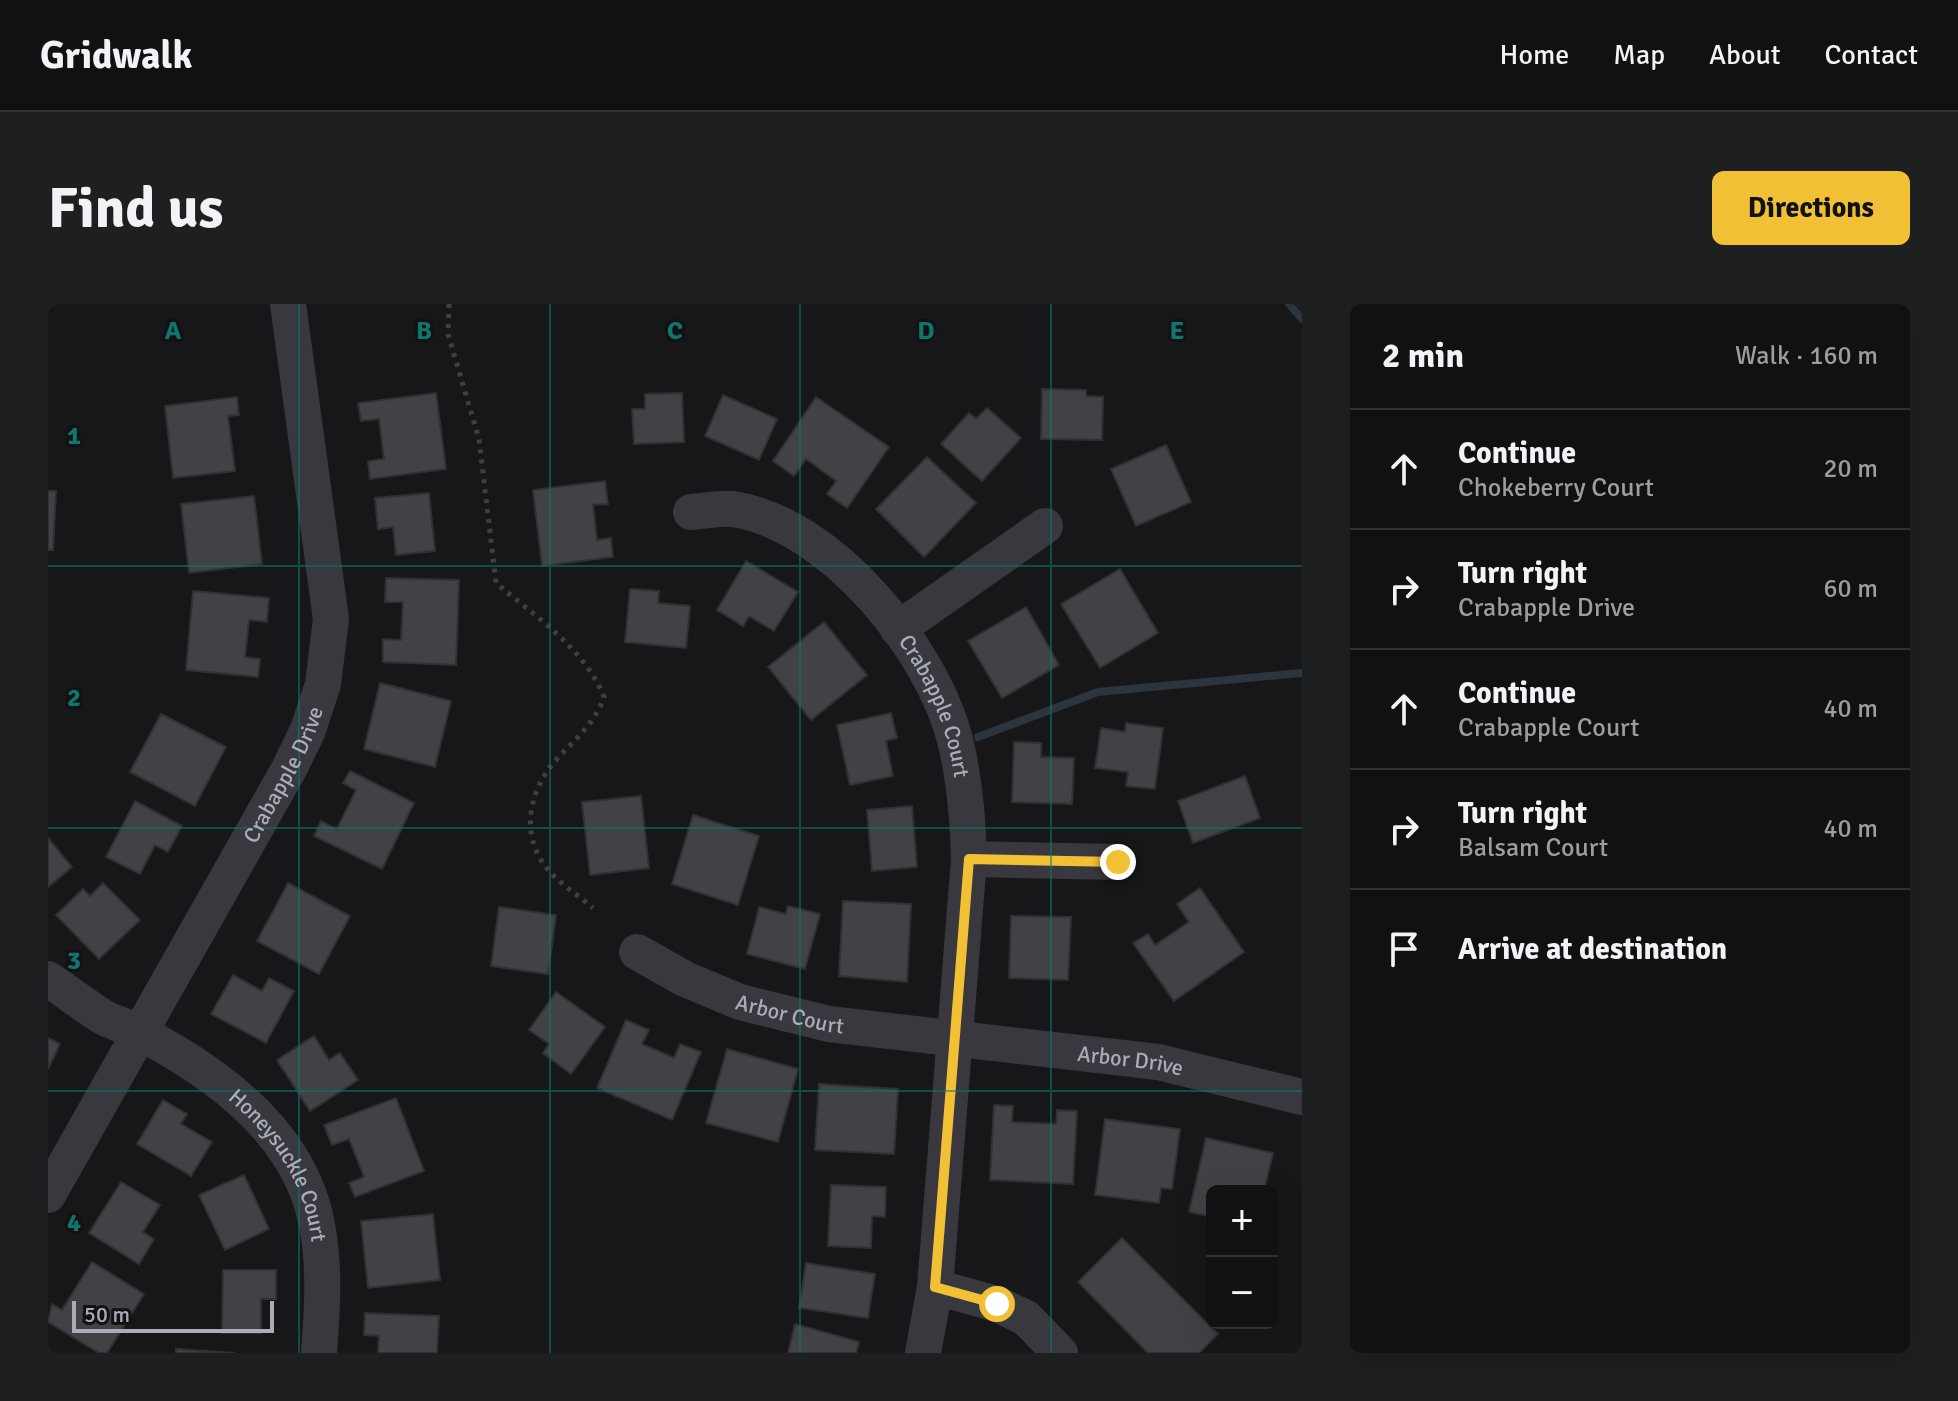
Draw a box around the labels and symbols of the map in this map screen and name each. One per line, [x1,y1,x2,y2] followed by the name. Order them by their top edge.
[165,315,182,347] text: A
[416,315,432,347] text: B
[667,315,683,347] text: C
[917,315,935,347] text: D
[1170,315,1184,347] text: E
[67,420,81,452] text: 1
[893,629,975,780] street label: Crabapple Court
[67,682,81,714] text: 2
[237,703,329,848] street label: Crabapple Drive
[1100,844,1136,880] route end
[67,945,81,977] text: 3
[733,988,846,1040] street label: Arbor Court
[1076,1040,1186,1082] street label: Arbor Drive
[223,1083,333,1244] street label: Honeysuckle Court
[67,1207,81,1239] text: 4
[979,1286,1015,1322] route start
[72,1297,274,1333] scale bar

